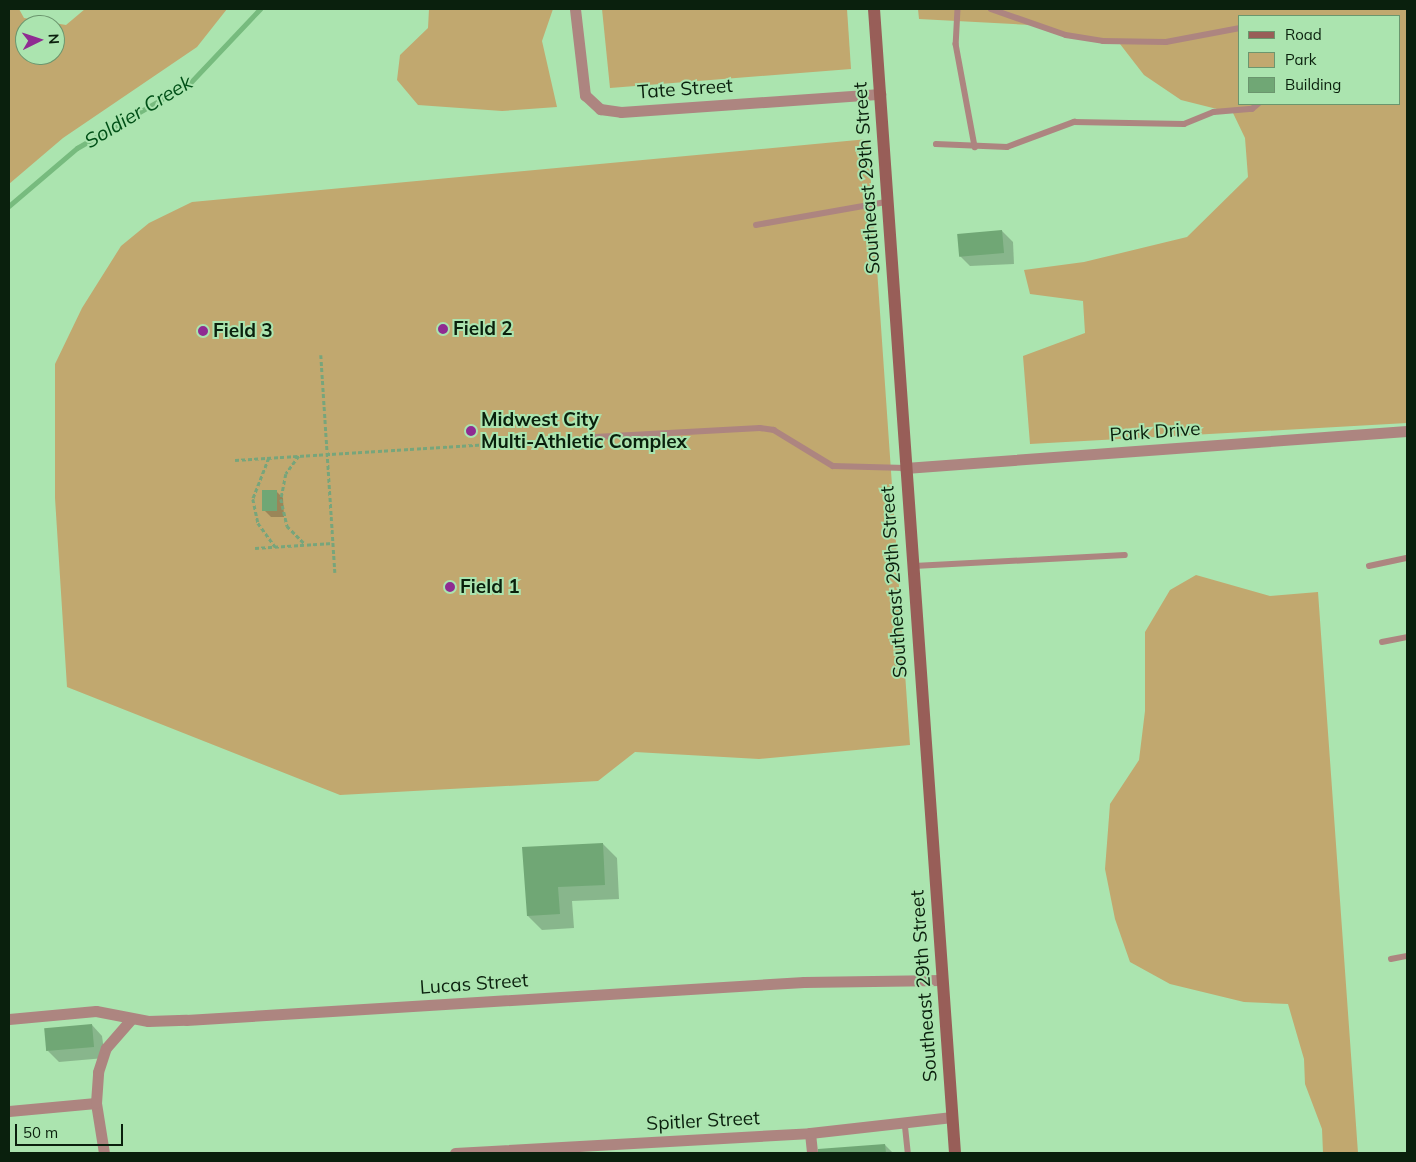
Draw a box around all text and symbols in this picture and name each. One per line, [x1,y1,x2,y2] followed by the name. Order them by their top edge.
[15,15,65,65] north arrow
[1238,15,1401,105] legend
[1285,25,1322,44] text: Road
[45,33,63,45] text: N
[1285,50,1317,69] text: Park
[80,69,196,153] water label: Soldier Creek
[636,74,734,104] street label: Tate Street
[1285,75,1341,94] text: Building
[849,81,885,275] street label: Southeast 29th Street
[453,318,513,340] place label: Field 2
[213,320,273,342] place label: Field 3
[437,323,449,335] marker: Field 2
[197,325,209,337] marker: Field 3
[481,409,687,453] place label: Midwest City Multi-Athletic Complex
[1109,417,1201,447] street label: Park Drive
[465,425,477,437] marker: Midwest City Multi-Athletic Complex
[876,485,912,679] street label: Southeast 29th Street
[460,576,520,598] place label: Field 1
[444,581,456,593] marker: Field 1
[906,889,942,1083] street label: Southeast 29th Street
[419,969,529,999] street label: Lucas Street
[646,1107,760,1135] street label: Spitler Street
[18,1114,125,1146] scale bar
[23,1123,58,1142] text: 50 m

